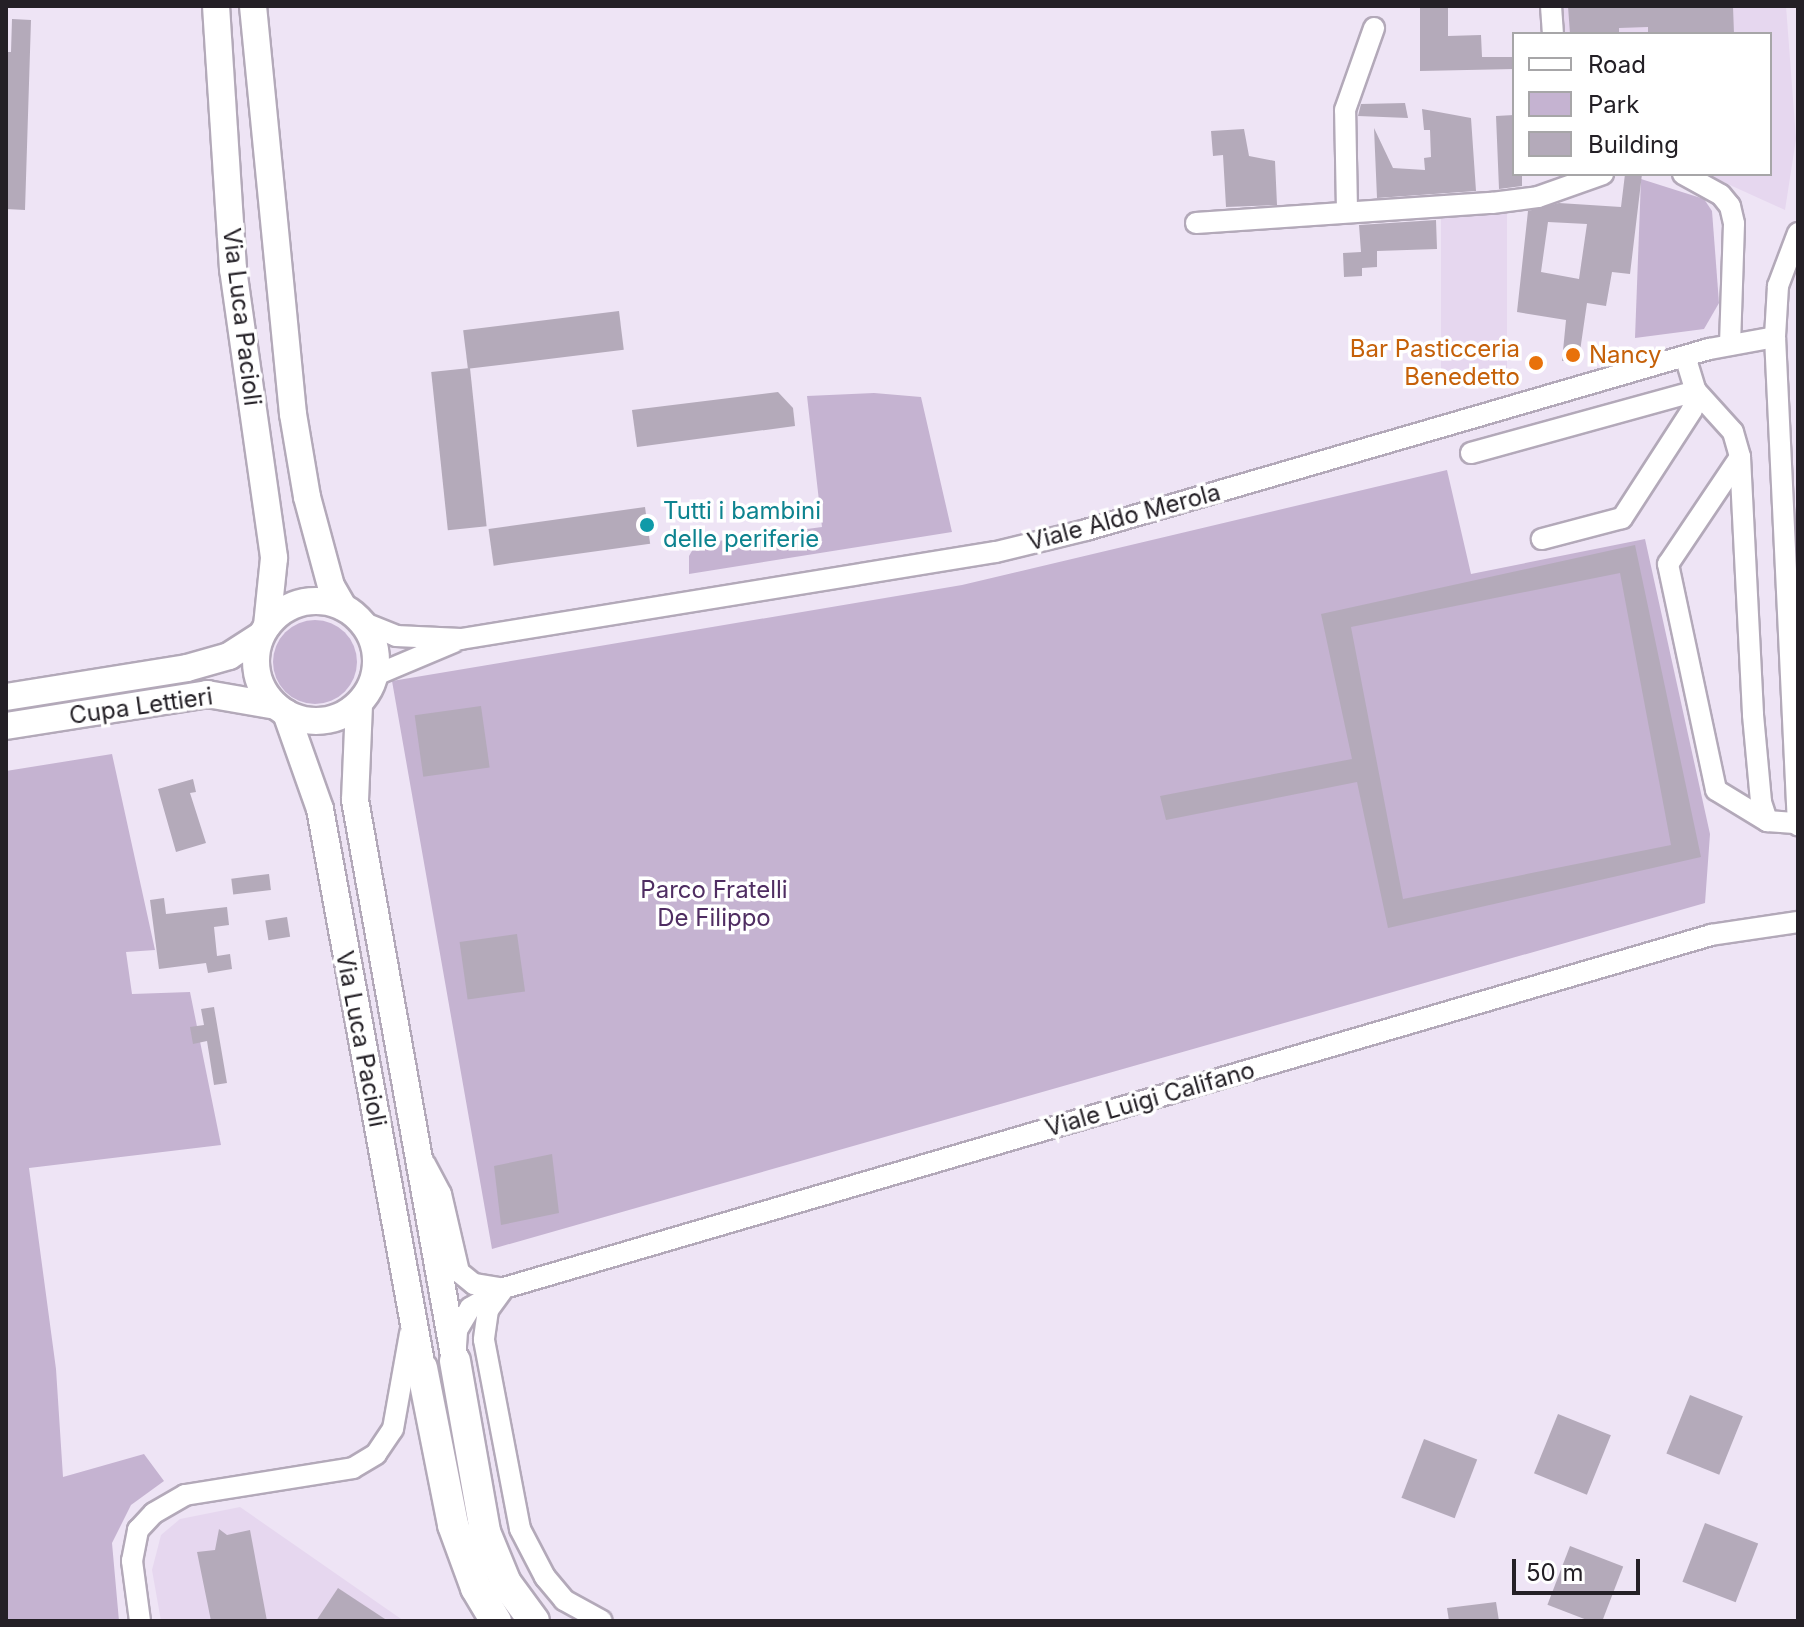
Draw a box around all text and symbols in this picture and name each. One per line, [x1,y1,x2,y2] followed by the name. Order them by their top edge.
[1512,32,1772,176] legend
[1588,50,1646,79] text: Road
[1588,90,1639,119] text: Park
[1588,130,1679,159] text: Building
[217,226,267,408] street label: Via Luca Pacioli
[1350,335,1520,391] place label: Bar Pasticceria Benedetto
[1589,341,1661,369] place label: Nancy
[1564,346,1582,364] marker: Nancy
[1527,354,1545,372] marker: Bar Pasticceria Benedetto
[1024,477,1224,557] street label: Viale Aldo Merola
[663,497,821,553] place label: Tutti i bambini delle periferie
[638,516,656,534] marker: Tutti i bambini delle periferie
[67,682,215,730] street label: Cupa Lettieri
[640,876,788,932] park label: Parco Fratelli De Filippo
[330,948,392,1130] street label: Via Luca Pacioli
[1042,1055,1258,1143] street label: Viale Luigi Califano
[1516,1543,1644,1593] scale bar
[1526,1558,1584,1587] text: 50 m

